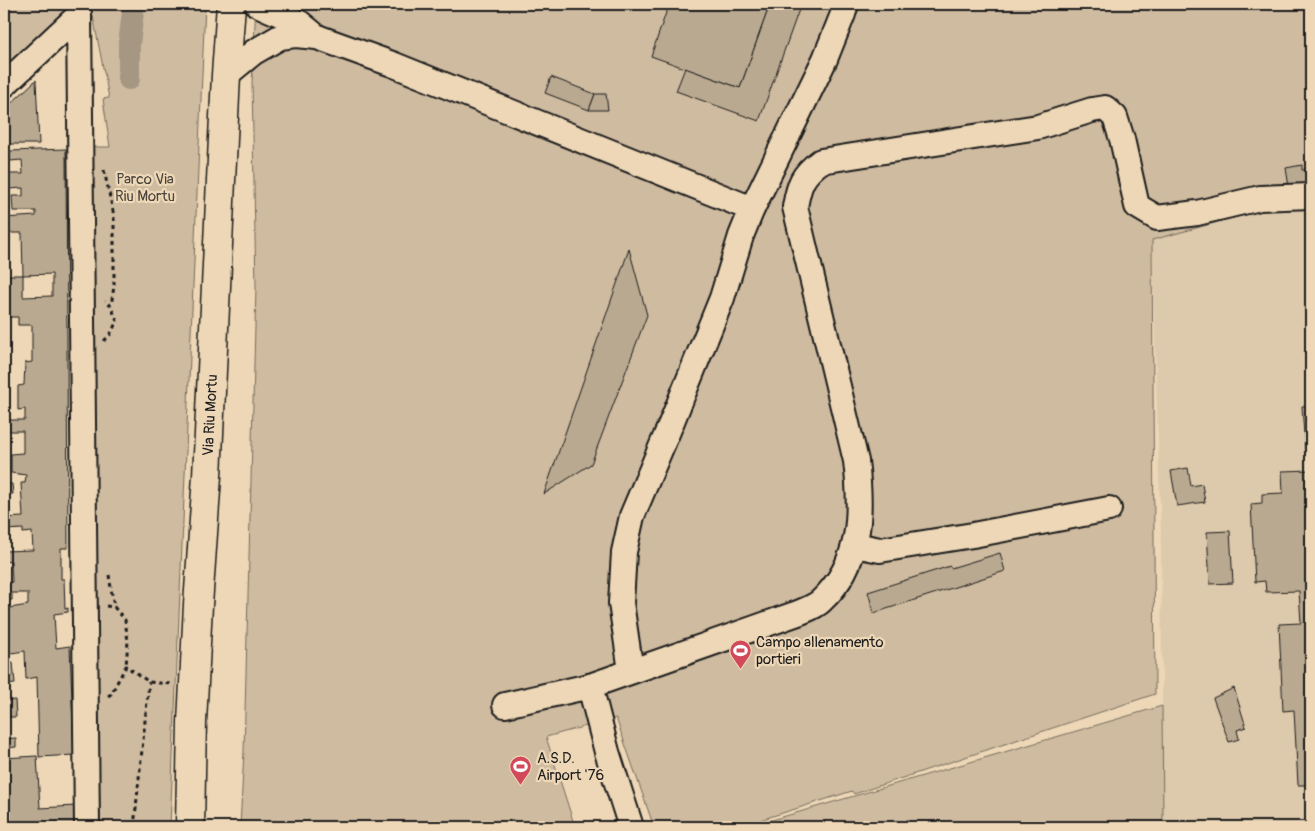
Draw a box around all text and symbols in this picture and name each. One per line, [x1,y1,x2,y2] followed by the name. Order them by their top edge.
[115,170,175,206] park label: Parco Via Riu Mortu
[199,374,222,456] street label: Via Riu Mortu
[756,633,883,669] place label: Campo allenamento portieri
[728,639,752,670] sports icon: Campo allenamento portieri
[537,749,604,785] place label: A.S.D. Airport '76
[509,755,533,786] sports icon: A.S.D. Airport '76

